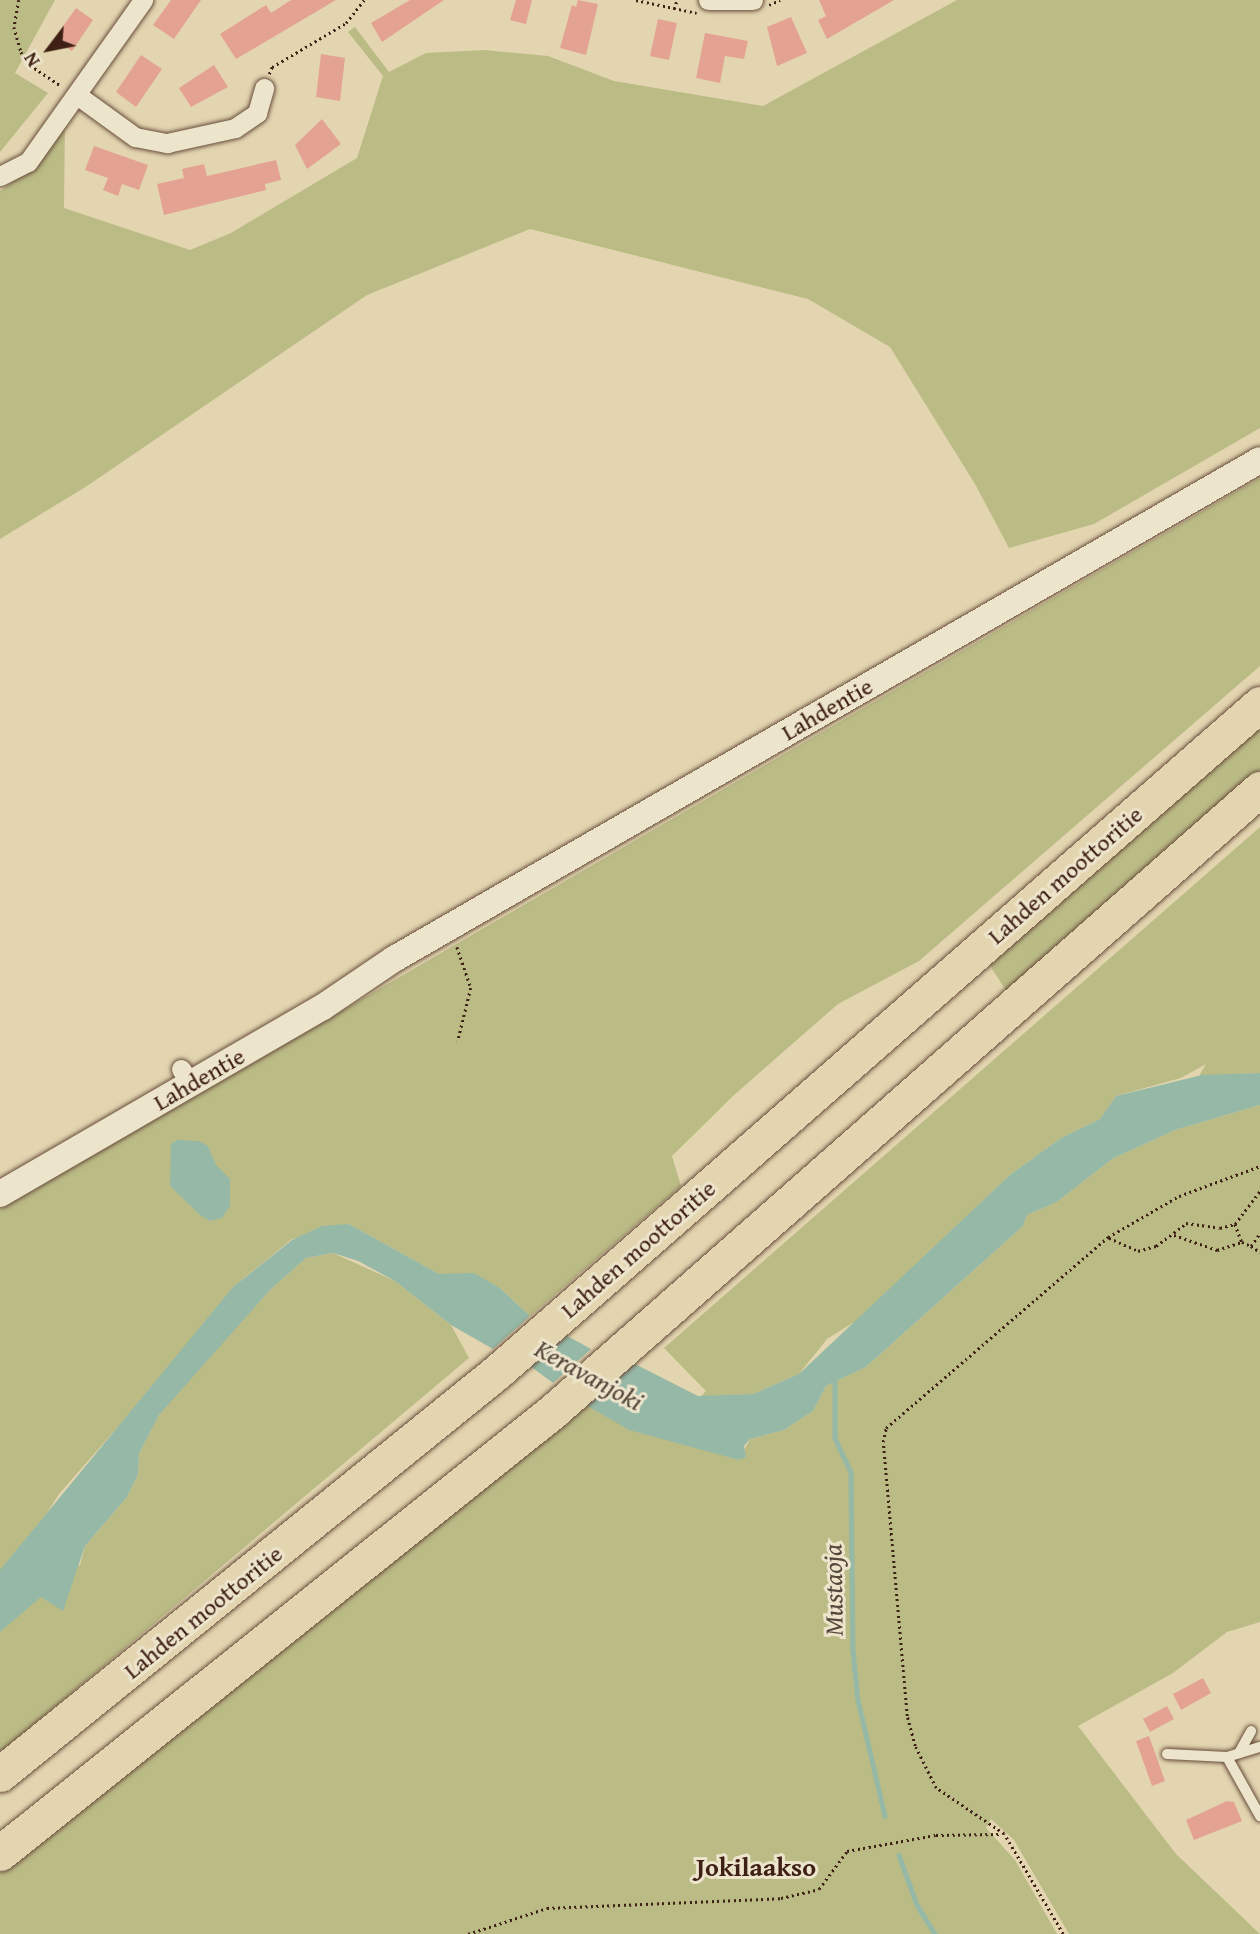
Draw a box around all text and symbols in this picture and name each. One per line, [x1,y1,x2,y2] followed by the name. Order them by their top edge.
[14,14,84,84] north arrow
[16,47,46,73] text: N
[776,671,878,747] street label: Lahdentie
[982,800,1148,950] street label: Lahden moottoritie
[148,1041,250,1117] street label: Lahdentie
[555,1174,721,1324] street label: Lahden moottoritie
[530,1333,648,1417] water label: Keravanjoki
[118,1539,288,1685] street label: Lahden moottoritie
[817,1544,849,1636] water label: Mustaoja
[696,1851,816,1883] district label: Jokilaakso

